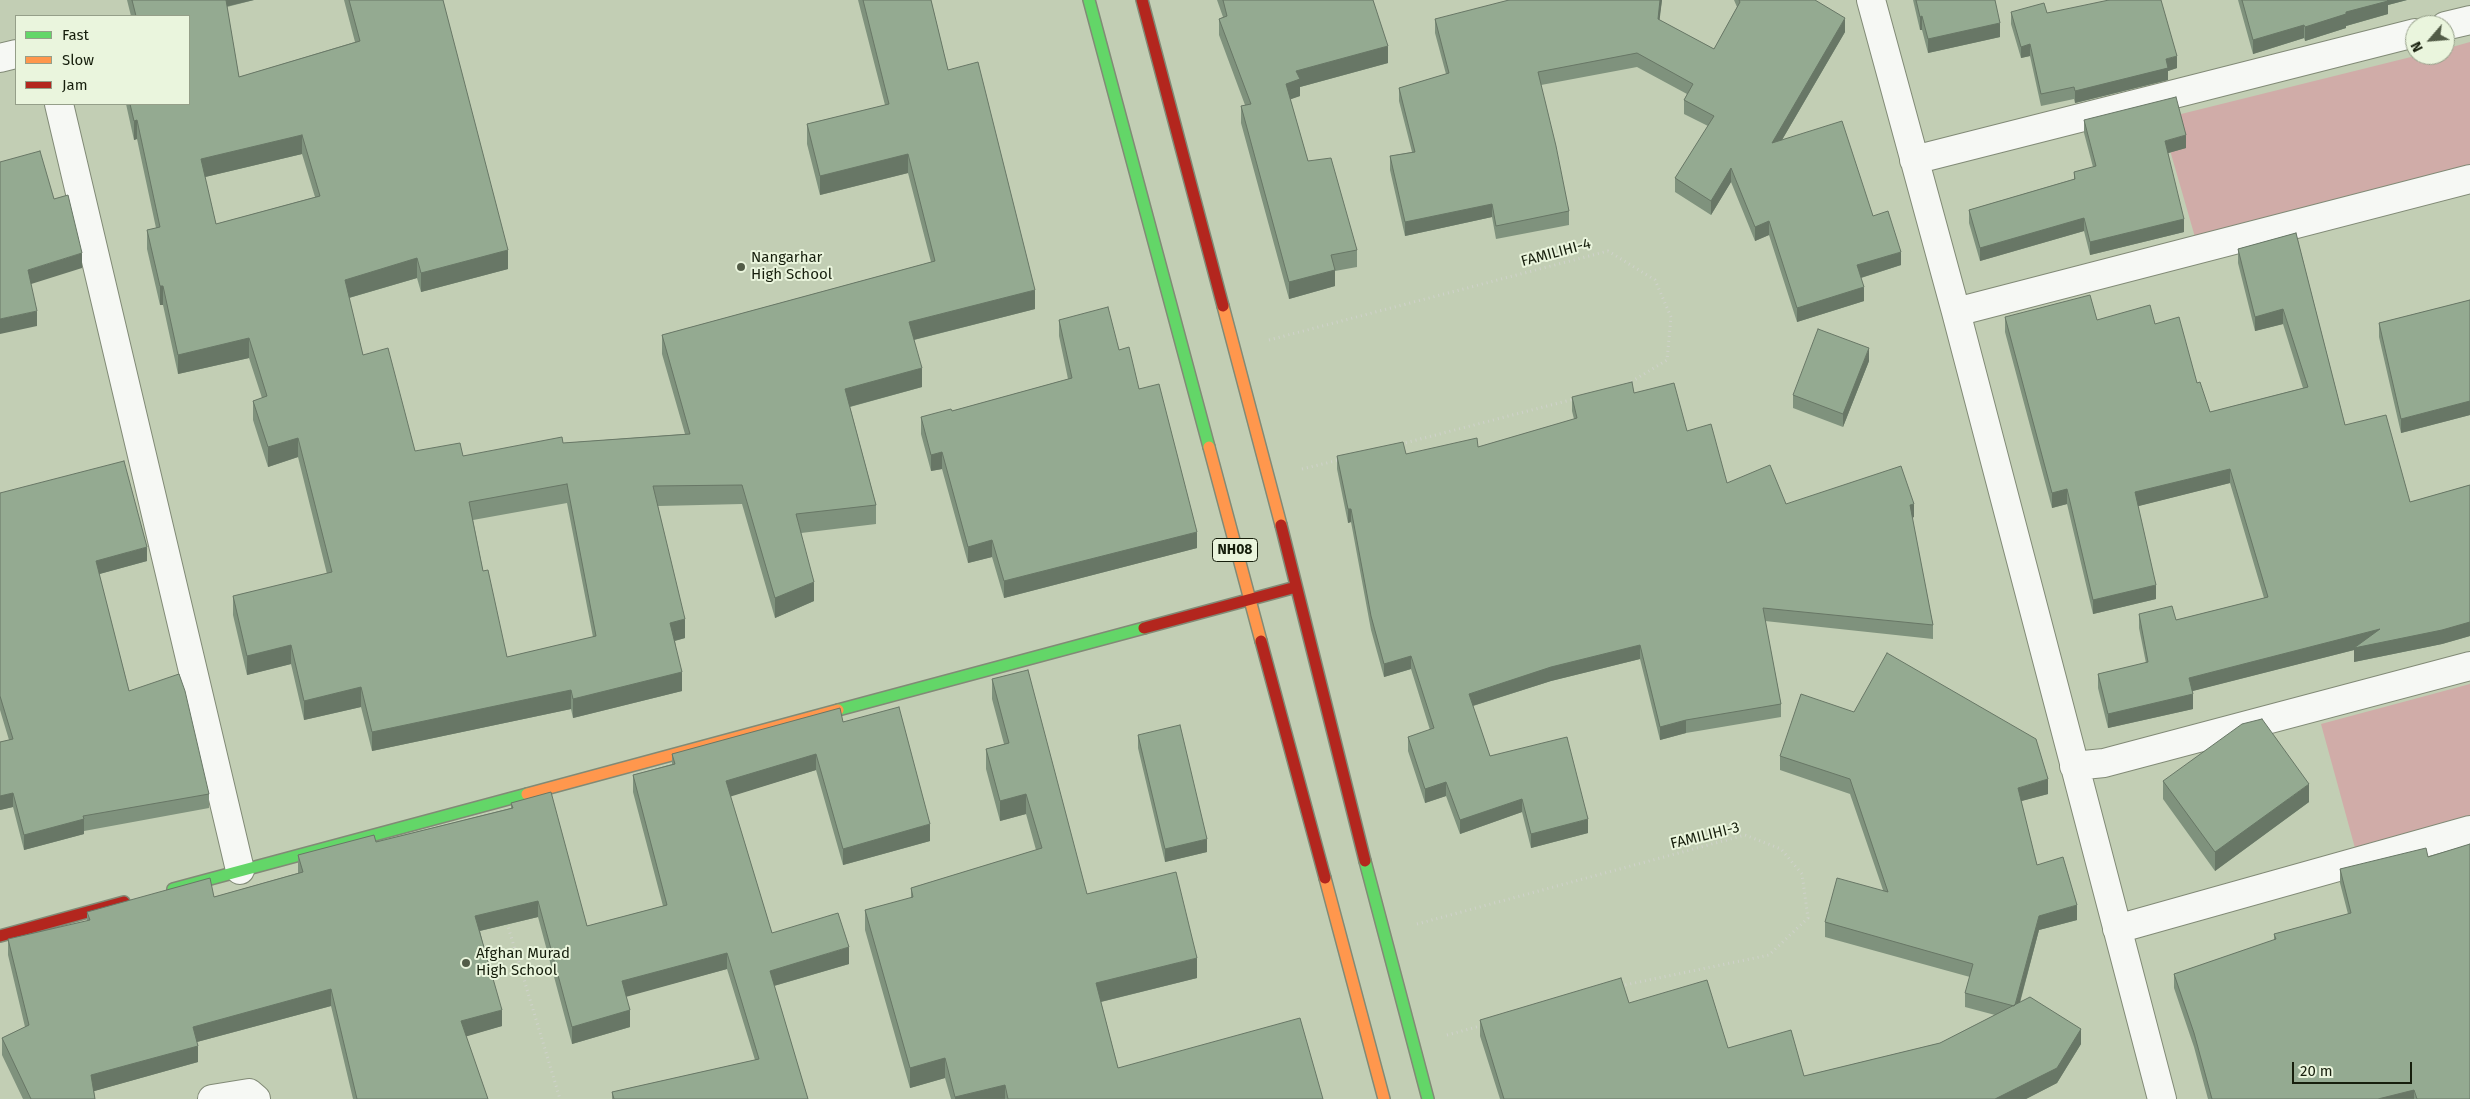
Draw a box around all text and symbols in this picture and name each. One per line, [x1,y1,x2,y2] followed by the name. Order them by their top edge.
[15,15,190,105] legend
[2405,15,2455,65] north arrow
[62,26,89,44] text: Fast
[2407,39,2427,55] text: N
[62,51,94,69] text: Slow
[62,76,88,94] text: Jam
[1519,235,1593,271] street label: FAMILIHI-4
[751,249,832,284] place label: Nangarhar High School
[735,261,747,273] marker: Nangarhar High School
[1212,538,1258,562] road number: NH08
[1669,819,1741,853] street label: FAMILIHI-3
[476,945,570,980] place label: Afghan Murad High School
[460,957,472,969] marker: Afghan Murad High School
[2295,1052,2415,1084] scale bar
[2300,1062,2333,1080] text: 20 m

